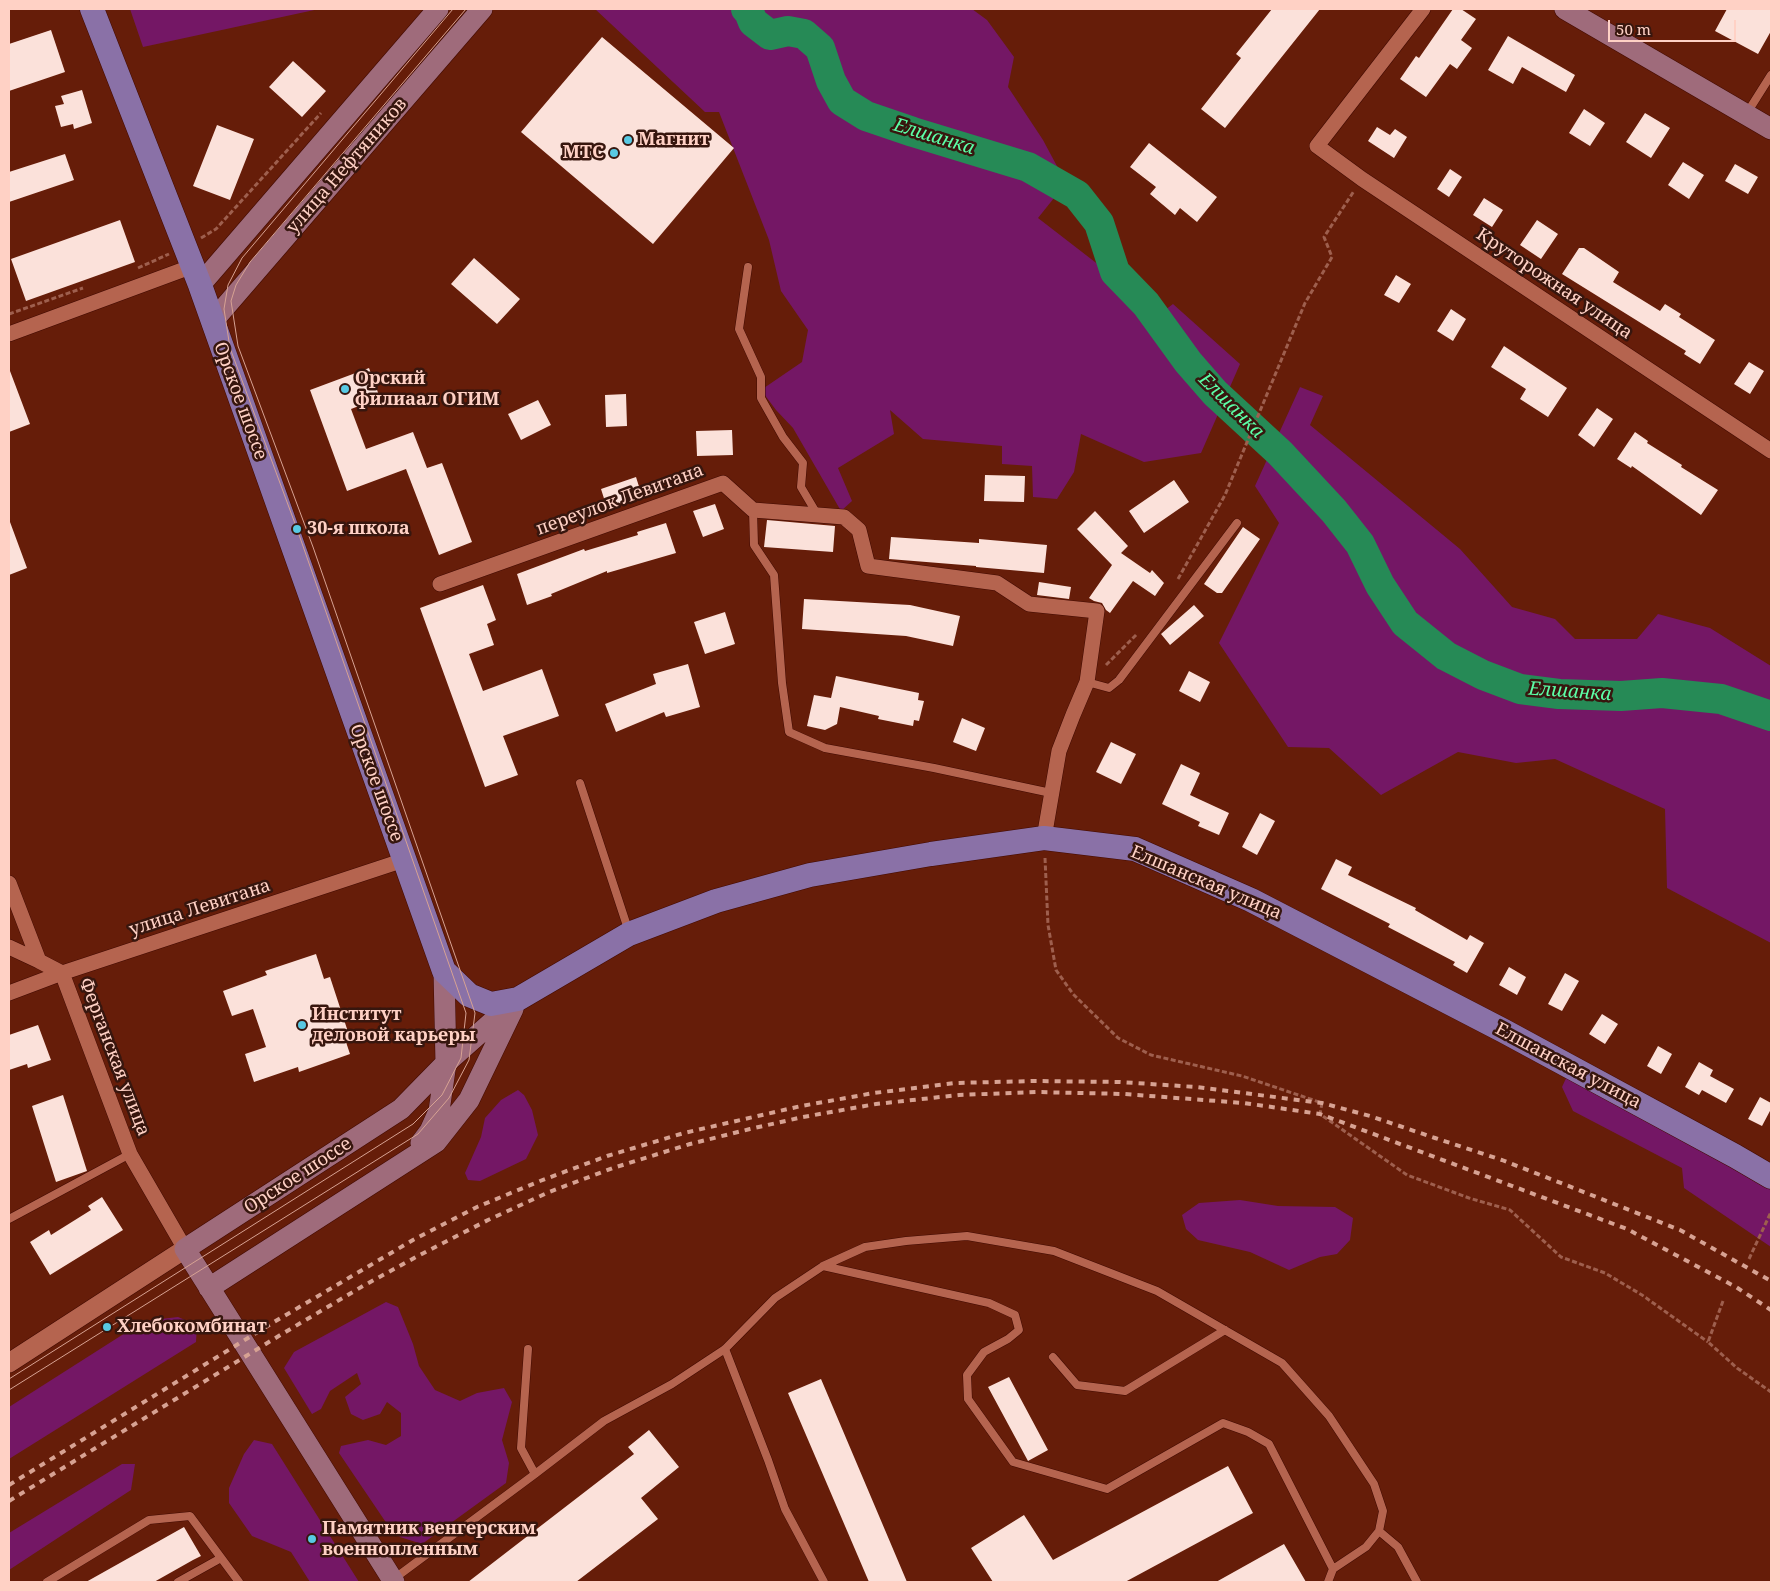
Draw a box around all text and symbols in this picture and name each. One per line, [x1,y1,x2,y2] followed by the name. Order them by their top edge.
[1610,10,1738,42] scale bar
[1616,19,1651,39] text: 50 m
[282,94,412,238] street label: улица Нефтяников
[891,114,977,160] water label: Елшанка
[638,129,710,151] place label: Магнит
[622,134,634,146] marker: Магнит
[563,142,604,164] place label: МТС
[608,147,620,159] marker: МТС
[1472,224,1636,344] street label: Круторожная улица
[209,339,271,463] street label: Орское шоссе
[355,368,499,410] place label: Орский филиаал ОГИМ
[1193,368,1269,444] water label: Елшанка
[339,383,351,395] marker: Орский филиаал ОГИМ
[533,460,707,540] street label: переулок Левитана
[307,518,410,540] place label: 30-я школа
[291,523,303,535] marker: 30-я школа
[1528,678,1612,706] water label: Елшанка
[345,721,407,845] street label: Орское шоссе
[1127,841,1285,925] street label: Елшанская улица
[127,875,273,941] street label: улица Левитана
[74,975,154,1139] street label: Ферганская улица
[312,1004,476,1046] place label: Институт деловой карьеры
[1491,1018,1645,1114] street label: Елшанская улица
[296,1019,308,1031] marker: Институт деловой карьеры
[240,1133,356,1219] street label: Орское шоссе
[117,1316,267,1338] place label: Хлебокомбинат
[101,1321,113,1333] marker: Хлебокомбинат
[322,1518,536,1560] place label: Памятник венгерским военнопленным
[306,1533,318,1545] marker: Памятник венгерским военнопленным

